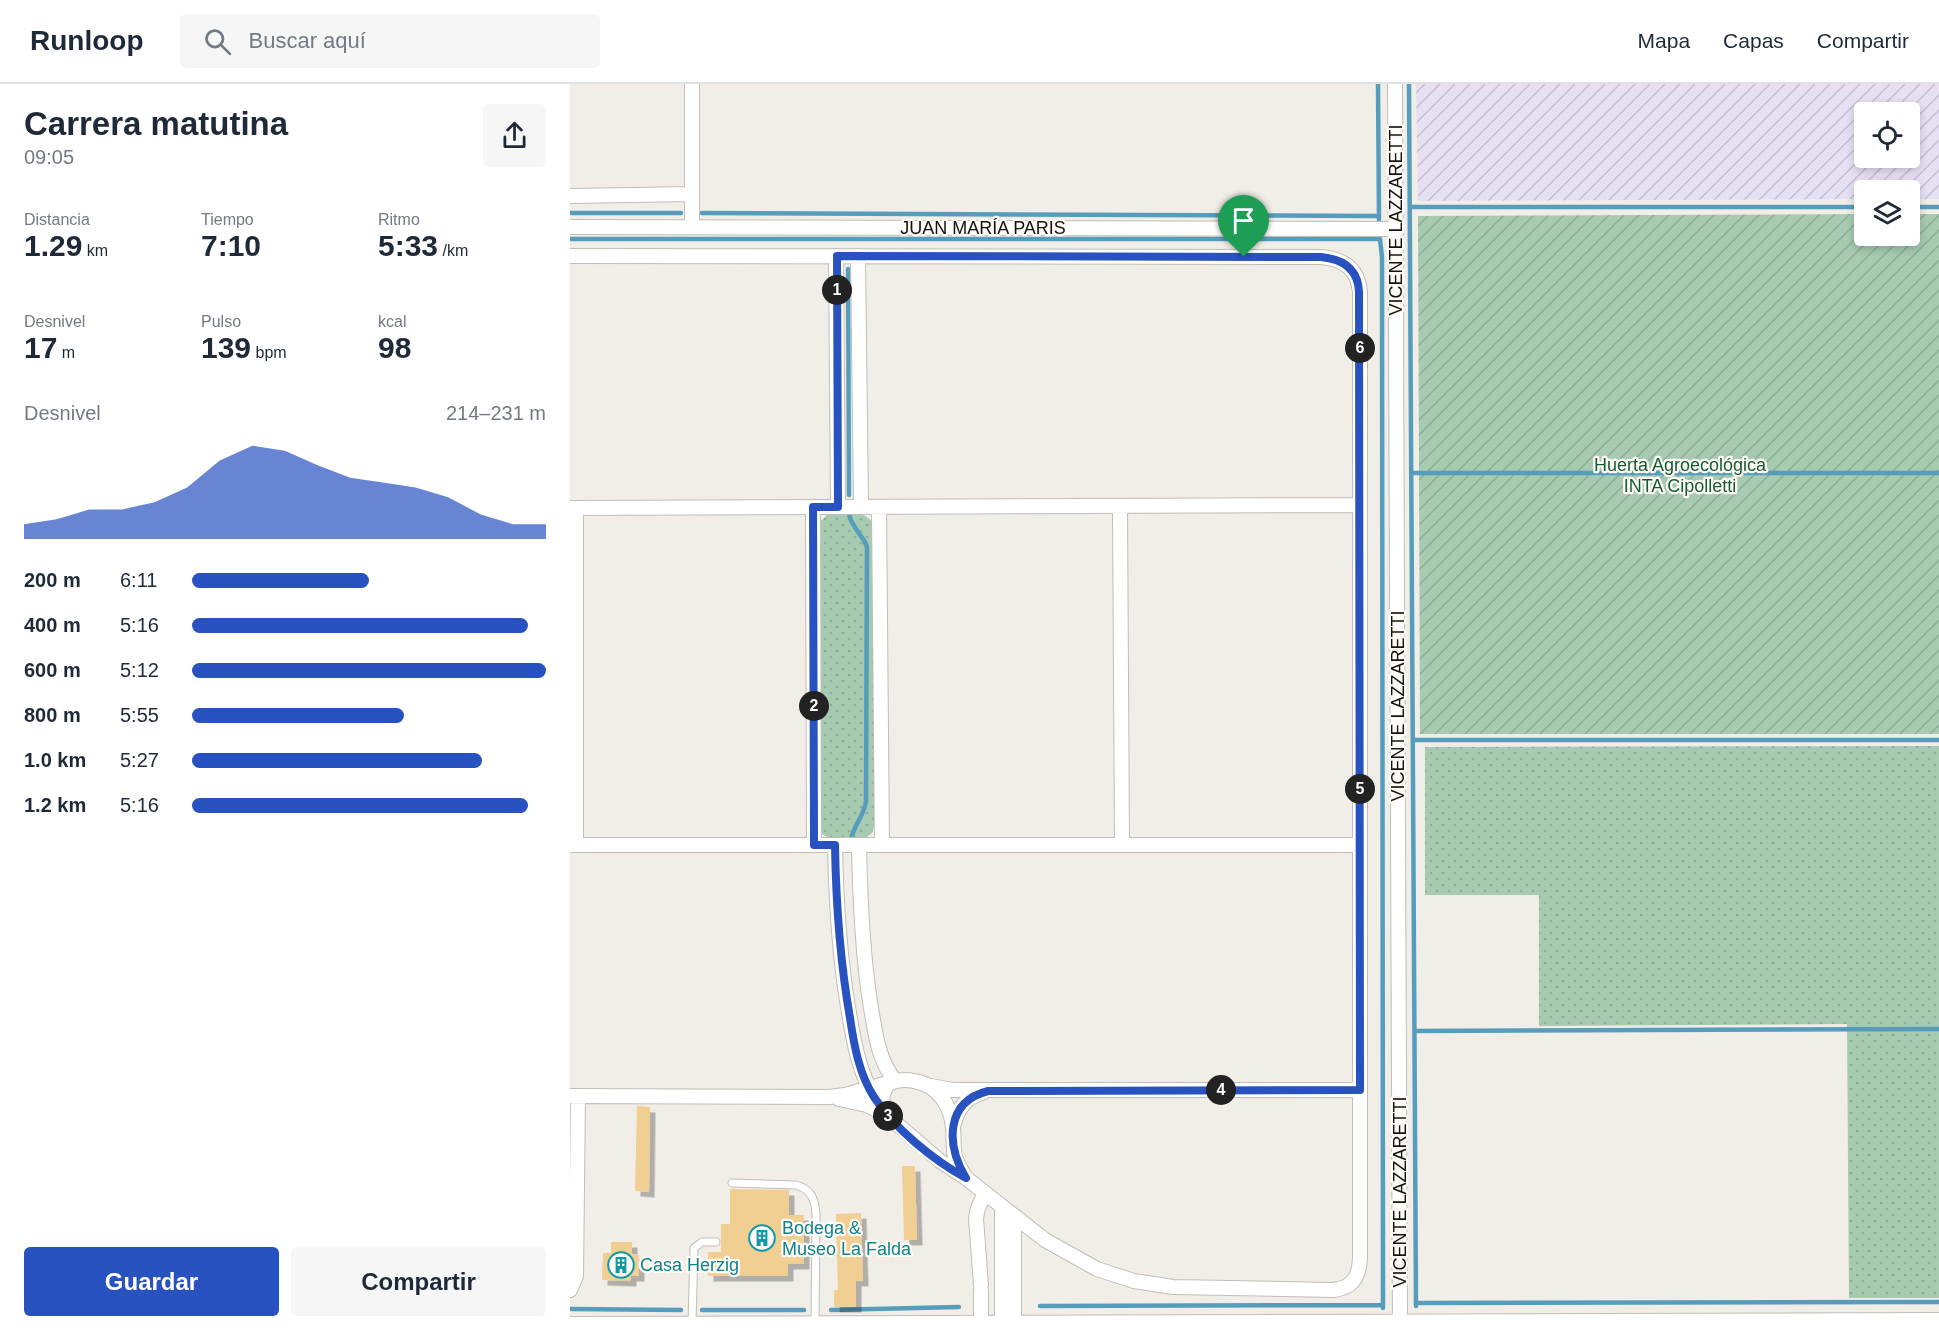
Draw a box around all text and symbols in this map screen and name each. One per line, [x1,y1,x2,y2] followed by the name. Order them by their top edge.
[180,14,600,68] search box
[30,25,144,56] text: Runloop
[201,25,234,58] icon: search
[249,28,366,53] text: Buscar aquí
[1638,29,1690,52] text: Mapa
[1723,29,1784,52] text: Capas
[1817,29,1909,52] text: Compartir
[1854,102,1920,246] map controls
[1854,102,1920,168] button: locate
[483,104,546,167] button: share
[24,105,288,142] text: Carrera matutina
[1386,124,1406,316] street label: VICENTE LAZZARETTI
[24,146,74,168] text: 09:05
[1854,180,1920,246] button: layers
[1218,195,1269,257] pin
[1227,204,1260,237] icon: arrive
[24,211,90,228] text: Distancia
[201,211,254,228] text: Tiempo
[378,211,420,228] text: Ritmo
[900,218,1066,238] street label: JUAN MARÍA PARIS
[24,229,82,262] text: 1.29
[201,229,261,262] text: 7:10
[378,229,438,262] text: 5:33
[82,242,108,259] text: km
[438,242,468,259] text: /km
[822,275,852,305] pin: 1
[833,281,841,298] text: 1
[24,313,85,330] text: Desnivel
[201,313,241,330] text: Pulso
[378,313,406,330] text: kcal
[24,331,57,364] text: 17
[201,331,251,364] text: 139
[378,331,411,364] text: 98
[1345,333,1375,363] pin: 6
[1356,339,1364,356] text: 6
[57,344,75,361] text: m
[251,344,287,361] text: bpm
[24,402,101,424] text: Desnivel
[446,402,546,424] text: 214–231 m
[1594,455,1767,496] park label: Huerta Agroecológica INTA Cipolletti
[24,569,81,591] text: 200 m
[120,569,157,591] text: 6:11
[1388,610,1408,802] street label: VICENTE LAZZARETTI
[24,614,81,636] text: 400 m
[120,614,159,636] text: 5:16
[24,659,81,681] text: 600 m
[120,659,159,681] text: 5:12
[799,691,829,721] pin: 2
[810,697,818,714] text: 2
[24,704,81,726] text: 800 m
[120,704,159,726] text: 5:55
[24,749,86,771] text: 1.0 km
[120,749,159,771] text: 5:27
[1345,774,1375,804] pin: 5
[1356,780,1364,797] text: 5
[24,794,86,816] text: 1.2 km
[120,794,159,816] text: 5:16
[1206,1075,1236,1105] pin: 4
[1217,1081,1225,1098] text: 4
[1390,1096,1410,1288] street label: VICENTE LAZZARETTI
[873,1101,903,1131] pin: 3
[884,1107,892,1124] text: 3
[782,1218,912,1259] place label: Bodega & Museo La Falda
[747,1223,777,1253] building icon: Bodega & Museo La Falda
[24,1247,279,1316] button: Guardar
[291,1247,546,1316] button: Compartir
[606,1250,636,1280] building icon: Casa Herzig
[640,1255,739,1275] place label: Casa Herzig

